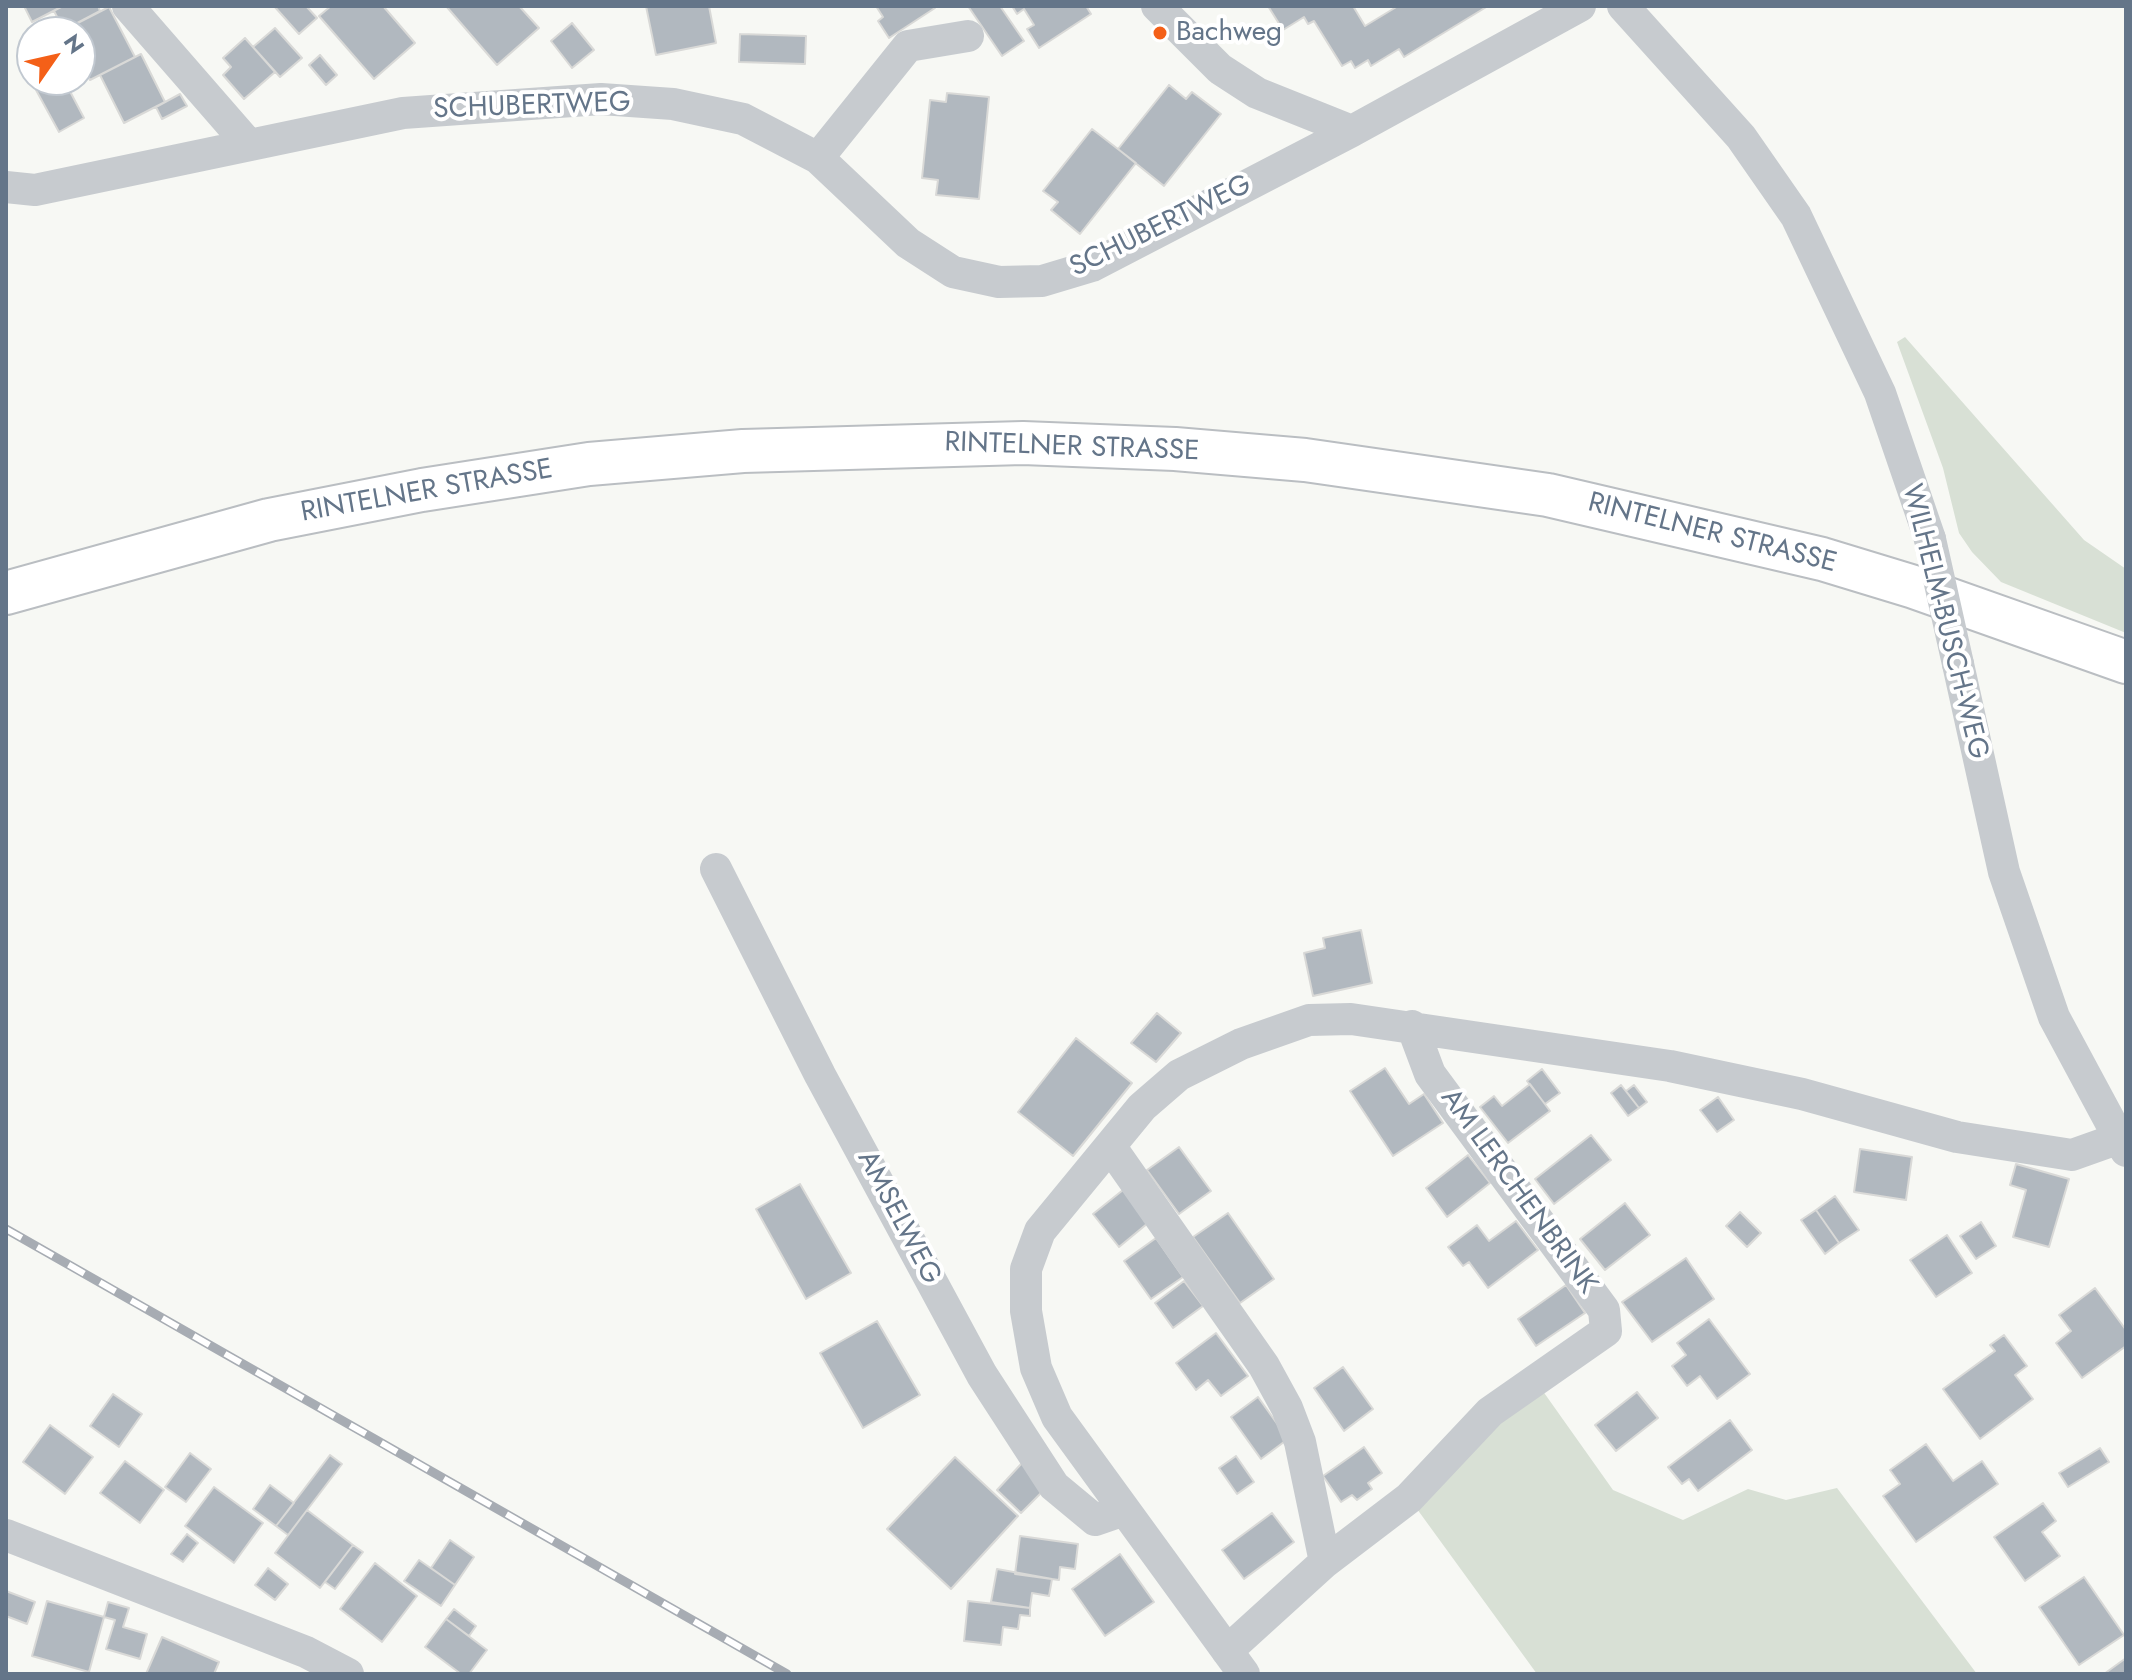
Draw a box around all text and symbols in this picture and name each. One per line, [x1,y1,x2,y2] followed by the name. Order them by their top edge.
[16,16,96,96] north arrow
[1176,16,1282,50] place label: Bachweg
[1151,24,1169,42] marker: Bachweg
[56,28,92,60] text: N
[433,87,631,127] street label: SCHUBERTWEG
[1065,169,1257,285] street label: SCHUBERTWEG
[944,427,1200,469] street label: RINTELNER STRASSE
[298,453,556,531] street label: RINTELNER STRASSE
[1894,481,1994,763] street label: WILHELM-BUSCH-WEG
[1584,487,1840,581] street label: RINTELNER STRASSE
[1432,1083,1604,1301] street label: AM LERCHENBRINK
[849,1145,947,1291] street label: AMSELWEG

